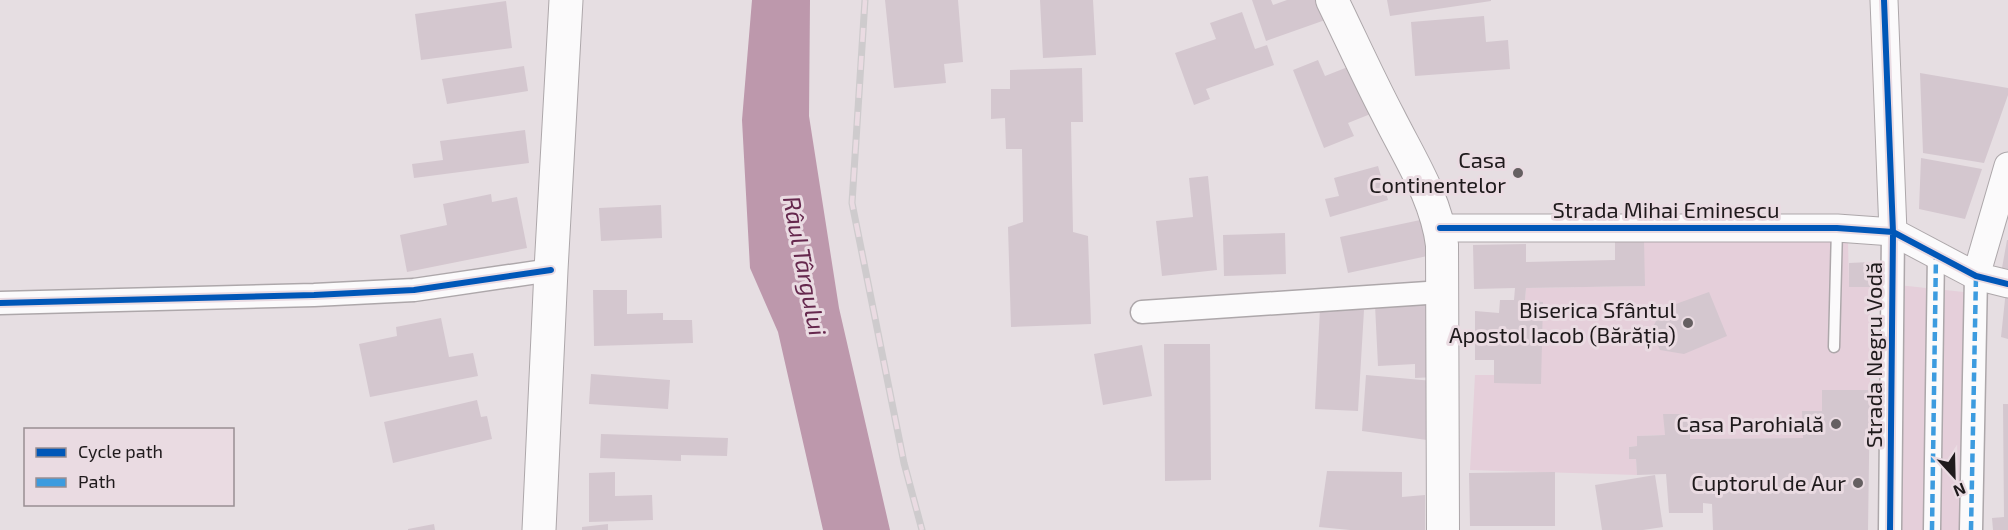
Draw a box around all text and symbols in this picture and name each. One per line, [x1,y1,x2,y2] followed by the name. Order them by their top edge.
[1369,146,1506,197] place label: Casa Continentelor
[1511,166,1525,180] marker: Casa Continentelor
[778,194,833,338] water label: Râul Târgului
[1552,196,1780,222] street label: Strada Mihai Eminescu
[1860,262,1886,448] street label: Strada Negru Vodă
[1449,296,1676,349] place label: Biserica Sfântul Apostol Iacob (Bărăția)
[1681,316,1695,330] marker: Biserica Sfântul Apostol Iacob (Bărăția)
[1676,410,1824,436] place label: Casa Parohială
[1829,417,1843,431] marker: Casa Parohială
[24,428,234,506] legend
[78,440,163,462] text: Cycle path
[1924,446,1984,506] north arrow
[1691,469,1846,495] place label: Cuptorul de Aur
[78,470,116,492] text: Path
[1851,476,1865,490] marker: Cuptorul de Aur
[1951,479,1969,501] text: N

